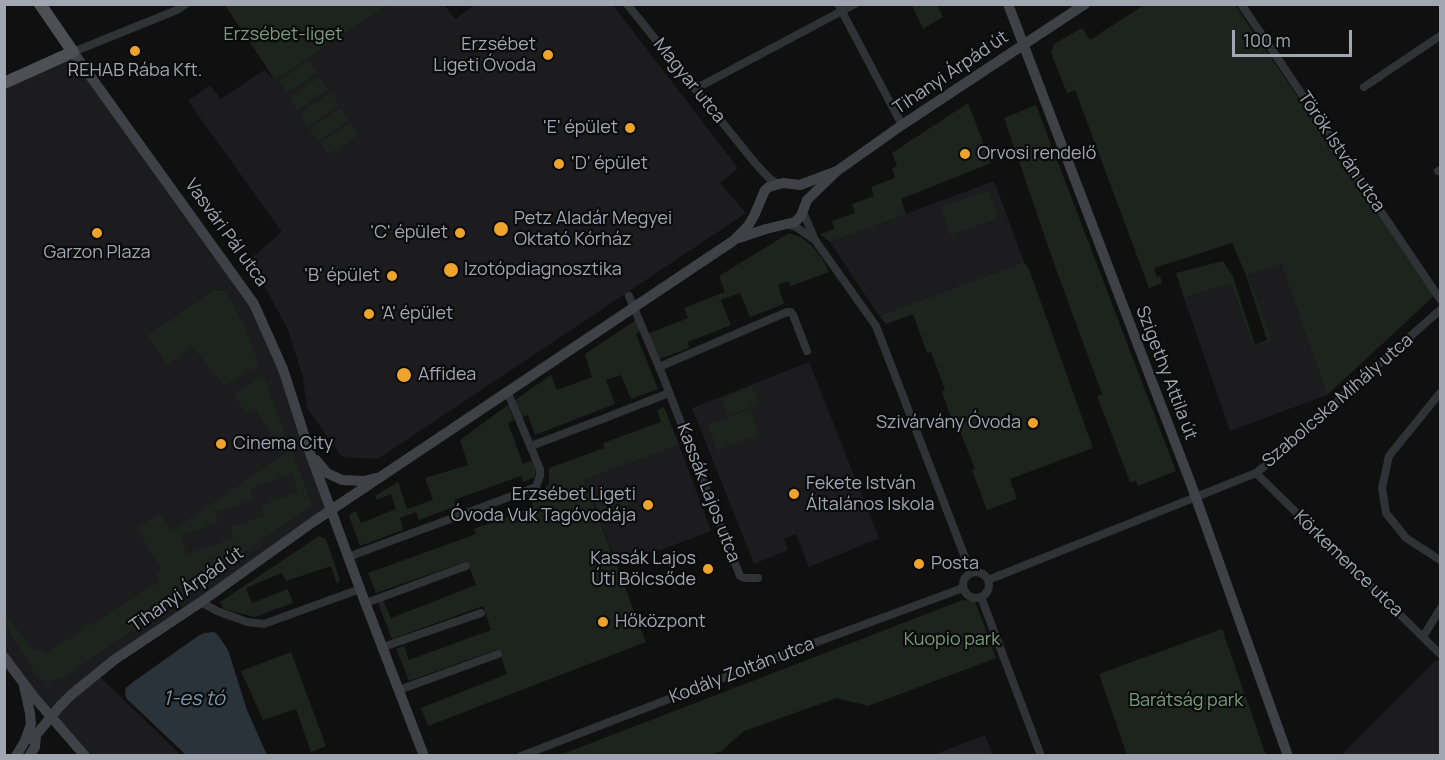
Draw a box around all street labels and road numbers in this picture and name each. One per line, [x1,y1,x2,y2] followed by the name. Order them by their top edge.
[889,27,1013,119] street label: Tihanyi Árpád út
[648,34,730,128] street label: Magyar utca
[1293,88,1389,216] street label: Török István utca
[180,175,272,291] street label: Vasvári Pál utca
[1131,303,1201,443] street label: Szigethy Attila út
[1258,330,1418,472] street label: Szabolcska Mihály utca
[672,421,744,565] street label: Kassák Lajos utca
[1289,506,1407,622] street label: Körkemence utca
[126,543,248,637] street label: Tihanyi Árpád út
[667,633,817,709] street label: Kodály Zoltán utca

